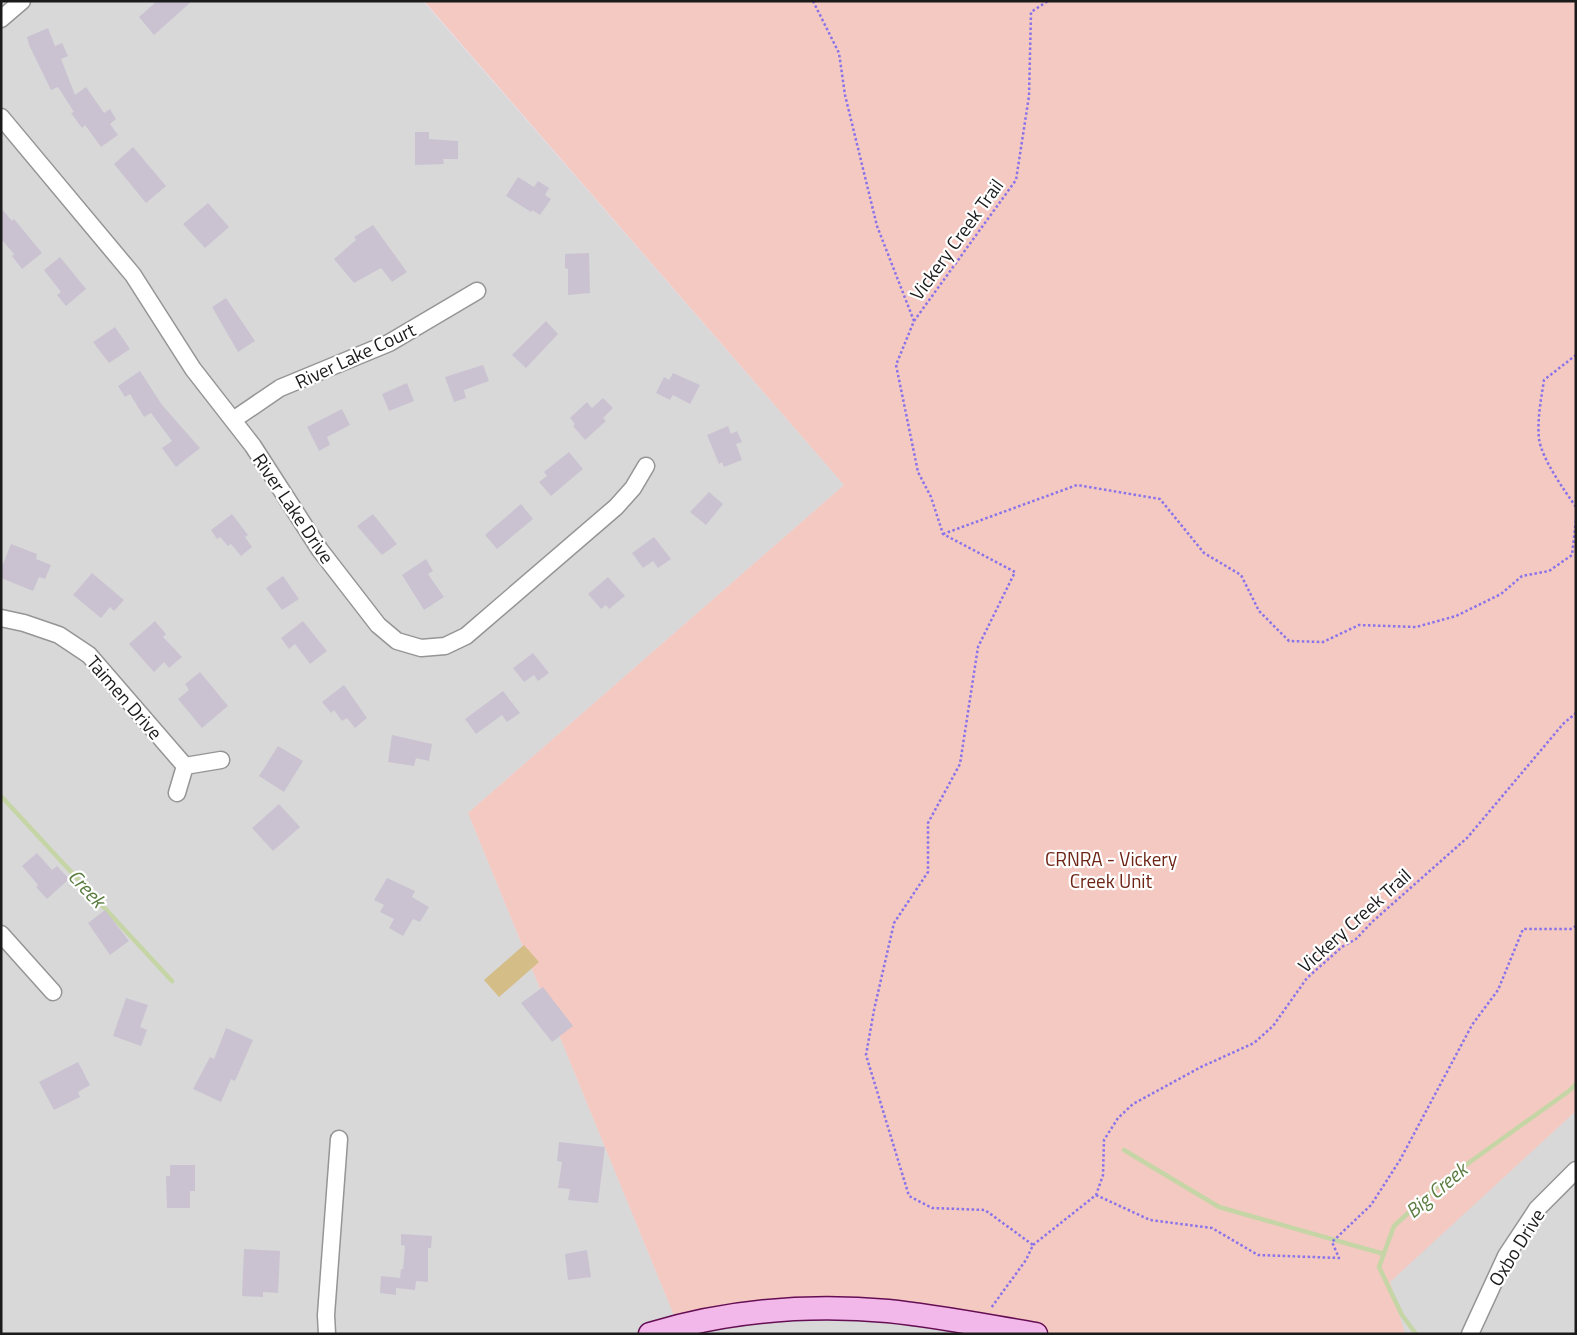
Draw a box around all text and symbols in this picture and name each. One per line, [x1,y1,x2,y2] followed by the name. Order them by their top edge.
[902,172,1010,306] street label: Vickery Creek Trail
[290,314,420,396] street label: River Lake Court
[246,447,342,569] street label: River Lake Drive
[80,648,170,746] street label: Taimen Drive
[1045,844,1177,895] park label: CRNRA - Vickery Creek Unit
[1291,861,1417,979] street label: Vickery Creek Trail
[61,862,115,916] water label: Creek
[1398,1153,1476,1225] water label: Big Creek
[1481,1202,1551,1292] street label: Oxbo Drive

